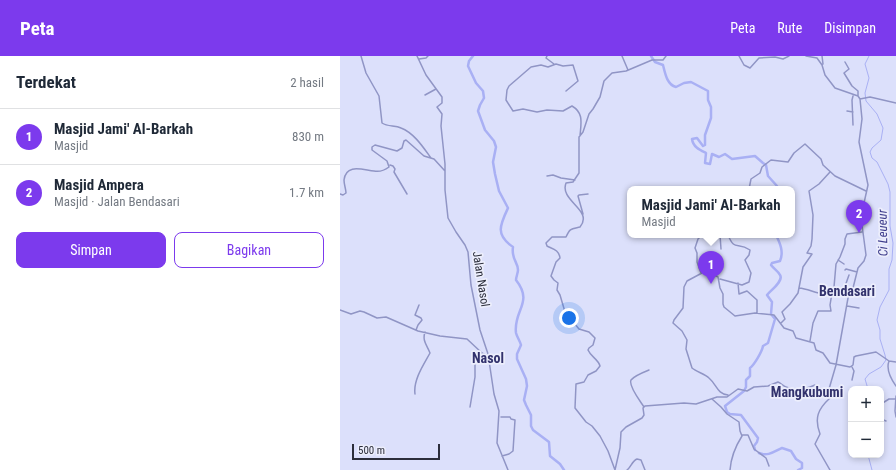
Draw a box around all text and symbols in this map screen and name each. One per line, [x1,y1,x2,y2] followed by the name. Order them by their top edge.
[20,17,55,40] text: Peta
[730,20,755,36] text: Peta
[777,20,802,36] text: Rute
[824,20,876,36] text: Disimpan
[16,72,76,92] text: Terdekat
[290,75,324,90] text: 2 hasil
[54,120,193,138] text: Masjid Jami' Al-Barkah
[26,129,32,144] text: 1
[292,129,324,144] text: 830 m
[54,138,88,153] text: Masjid
[54,176,144,194] text: Masjid Ampera
[26,185,32,200] text: 2
[289,185,324,200] text: 1.7 km
[627,186,795,238] popup
[54,194,180,209] text: Masjid · Jalan Bendasari
[641,196,781,214] text: Masjid Jami' Al-Barkah
[846,200,872,233] pin: 2
[875,208,890,257] water label: Ci Leueur
[641,214,676,229] text: Masjid
[16,232,166,268] button: Simpan
[174,232,324,268] button: Bagikan
[470,250,492,308] street label: Jalan Nasol
[698,251,724,284] pin: 1
[819,283,875,299] district label: Bendasari
[559,308,579,328] your location
[472,350,504,366] district label: Nasol
[771,384,843,400] district label: Mangkubumi
[848,386,884,458] map controls
[848,386,884,422] button: +
[848,422,884,458] button: −
[352,442,440,461] scale bar
[358,444,385,457] text: 500 m

